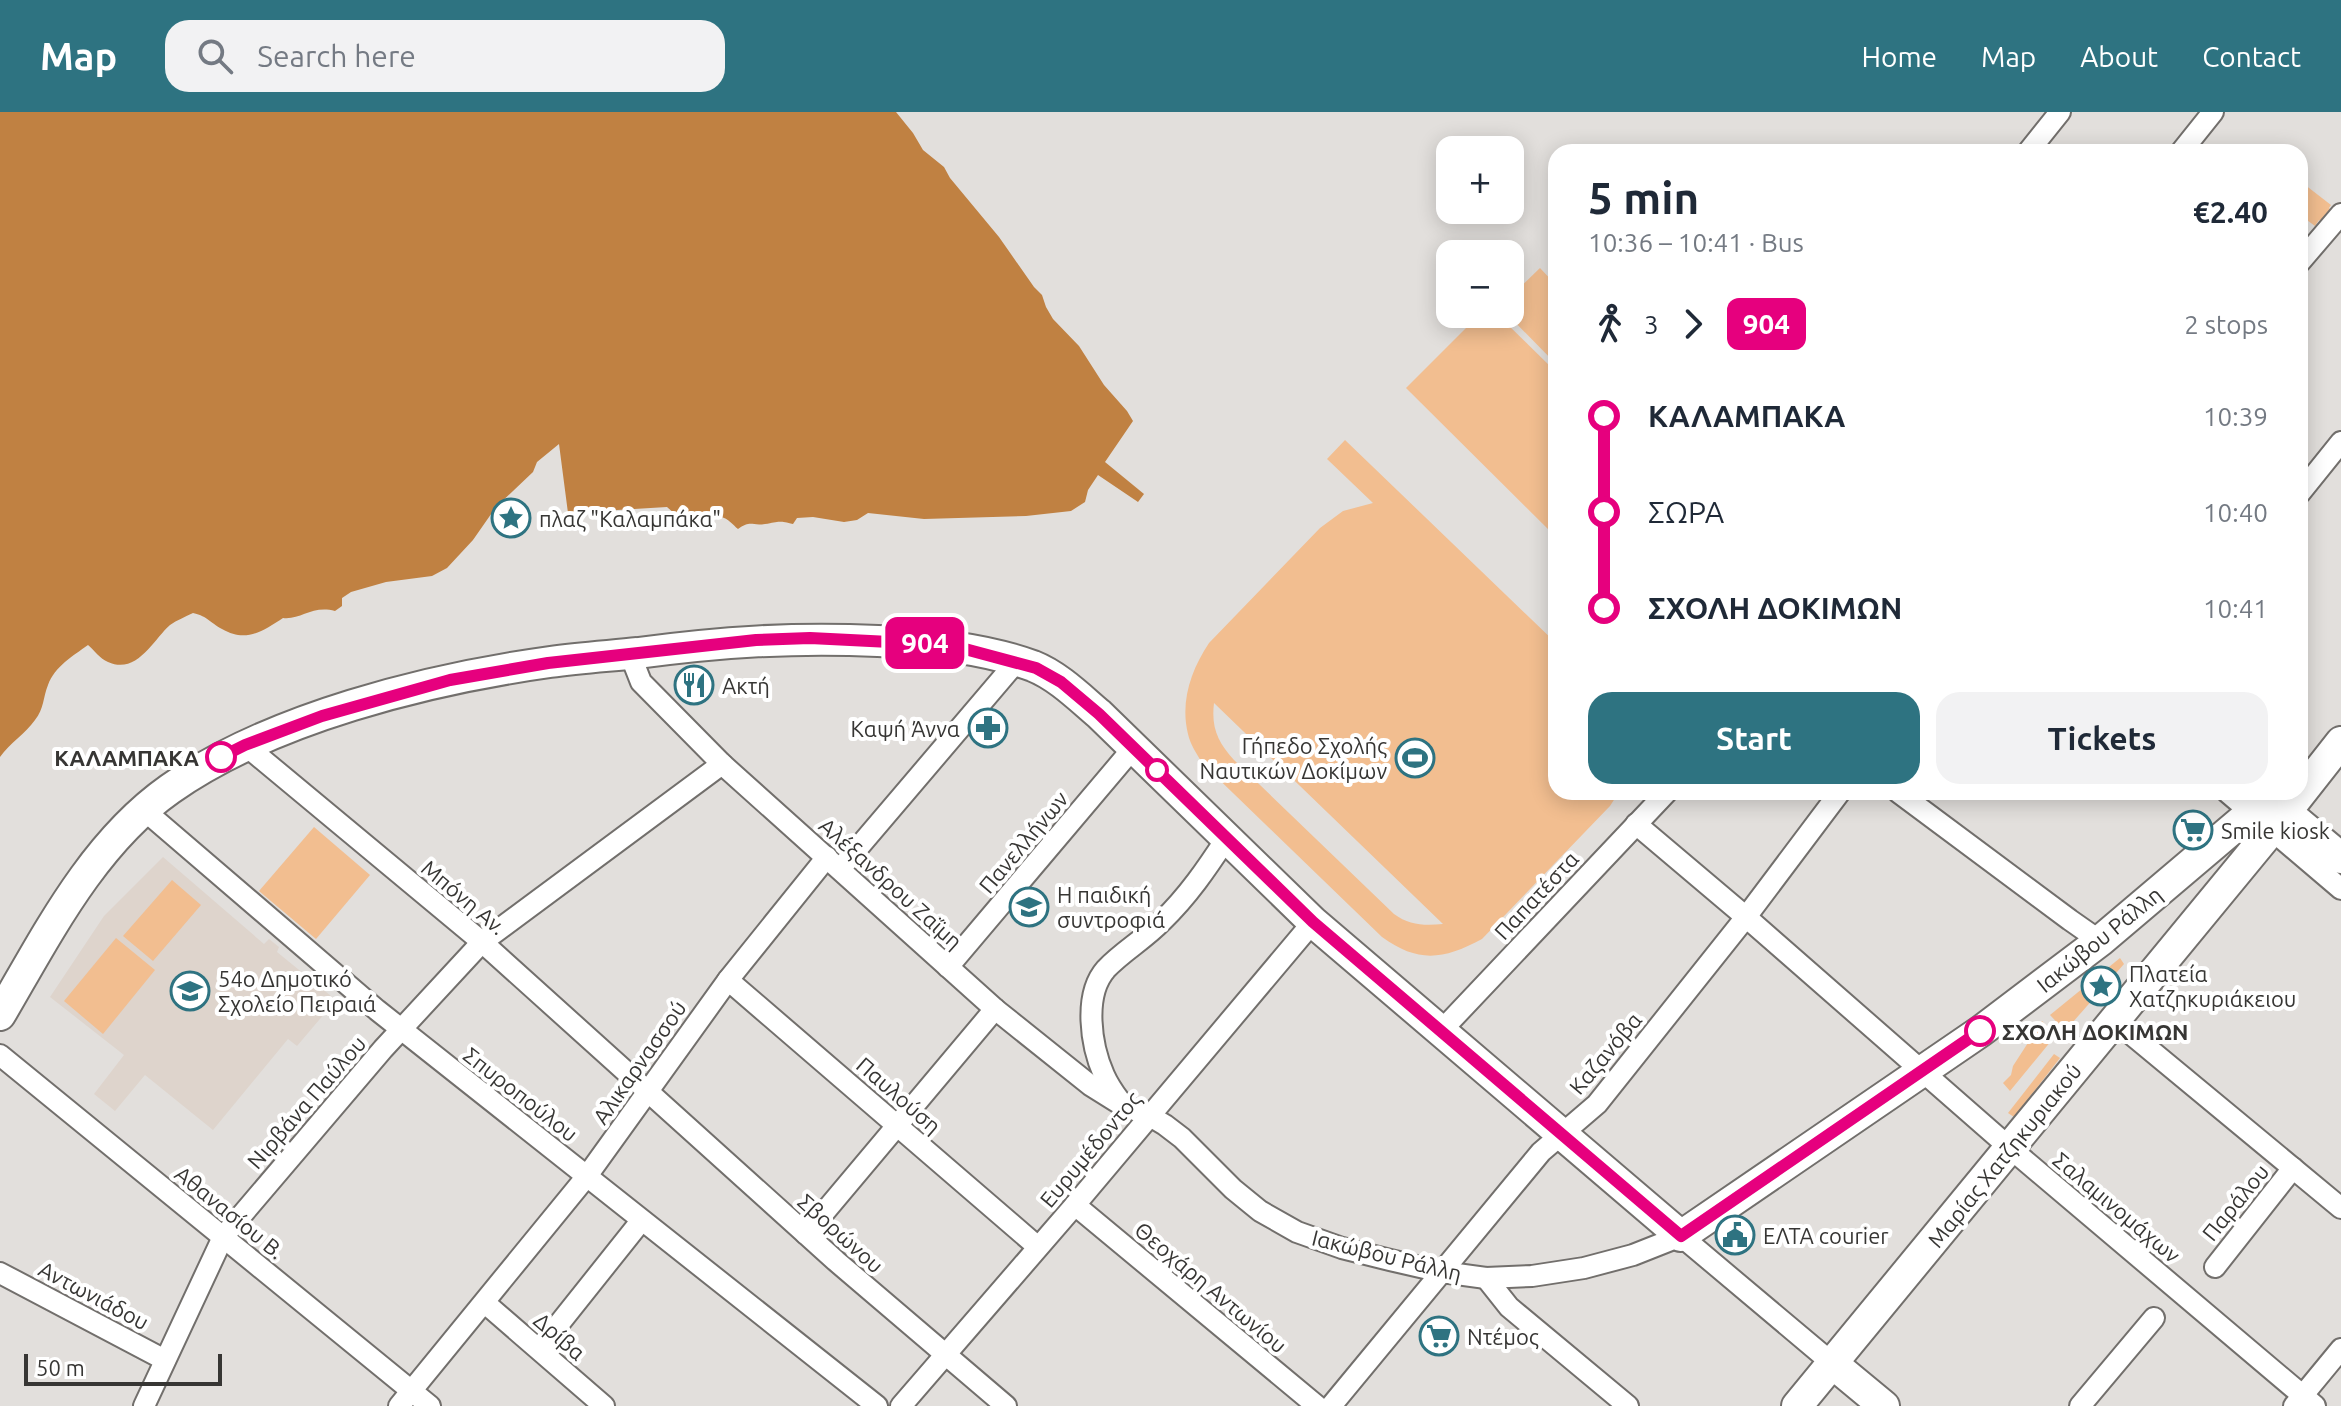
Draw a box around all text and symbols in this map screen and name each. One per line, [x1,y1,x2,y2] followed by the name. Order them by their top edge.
[165,20,725,92] search box
[193,34,237,78] icon: search
[40,35,117,77] text: Map
[257,39,416,73] text: Search here
[1862,41,1937,72] text: Home
[1981,41,2036,72] text: Map
[2080,41,2158,72] text: About
[2202,41,2301,72] text: Contact
[1436,136,1524,328] map controls
[1436,136,1524,224] button: +
[1588,173,1699,222] text: 5 min
[2193,195,2268,229] text: €2.40
[1588,228,1804,257] text: 10:36 – 10:41 · Bus
[1436,240,1524,328] button: −
[1588,302,1632,346] icon: walk
[1671,302,1715,346] icon: forward
[1743,308,1790,339] text: 904
[1644,310,1659,339] text: 3
[2184,310,2268,339] text: 2 stops
[1648,399,1845,433] text: ΚΑΛΑΜΠΑΚΑ
[2203,402,2268,431] text: 10:39
[1648,495,1724,529] text: ΣΩΡΑ
[490,497,532,539] place icon: πλαζ "Καλαμπάκα"
[2203,498,2268,527] text: 10:40
[539,506,721,532] place label: πλαζ "Καλαμπάκα"
[1648,591,1902,625] text: ΣΧΟΛΗ ΔΟΚΙΜΩΝ
[2203,594,2268,623] text: 10:41
[879,617,971,669] line badge: 904
[901,627,949,658] text: 904
[673,664,715,706] restaurant icon: Ακτή
[722,673,770,698] place label: Ακτή
[1588,692,1920,784] button: Start
[1936,692,2268,784] button: Tickets
[967,707,1009,749] pharmacy icon: Καψή Άννα
[851,716,960,741] place label: Καψή Άννα
[1200,733,1387,783] place label: Γήπεδο Σχολής Ναυτικών Δοκίμων
[1394,737,1436,779] sports icon: Γήπεδο Σχολής Ναυτικών Δοκίμων
[206,742,236,772] marker: ΚΑΛΑΜΠΑΚΑ
[54,745,200,770] place label: ΚΑΛΑΜΠΑΚΑ
[1146,759,1168,781] unlabelled marker
[973,786,1073,898] street label: Πανελλήνων
[2172,809,2214,851] supermarket icon: Smile kiosk
[813,812,968,955] street label: Αλέξανδρου Ζαΐμη
[2221,818,2330,843] place label: Smile kiosk
[1489,846,1583,944] street label: Παπατέστα
[417,855,511,939] street label: Μπόνη Αν.
[2031,881,2167,997] street label: Ιακώβου Ράλλη
[1057,882,1165,932] place label: Η παιδική συντροφιά
[1008,886,1050,928] school or university icon: Η παιδική συντροφιά
[2129,961,2296,1012] place label: Πλατεία Χατζηκυριάκειου
[2080,965,2122,1007] place icon: Πλατεία Χατζηκυριάκειου
[218,966,376,1016] place label: 54ο Δημοτικό Σχολείο Πειραιά
[169,970,211,1012] school or university icon: 54ο Δημοτικό Σχολείο Πειραιά
[587,996,691,1128] street label: Αλικαρνασσού
[1564,1007,1647,1100] street label: Καζανόβα
[1965,1016,1995,1046] marker: ΣΧΟΛΗ ΔΟΚΙΜΩΝ
[2002,1019,2189,1044] place label: ΣΧΟΛΗ ΔΟΚΙΜΩΝ
[242,1031,370,1173] street label: Νιρβάνα Παύλου
[459,1042,583,1146] street label: Σπυροπούλου
[852,1052,946,1138] street label: Παυλούση
[1922,1058,2087,1253] street label: Μαρίας Χατζηκυριακού
[1034,1086,1146,1213] street label: Ευρυμέδοντος
[2049,1147,2186,1268] street label: Σαλαμινομάχων
[2197,1159,2273,1245] street label: Παράλου
[171,1160,289,1264] street label: Αθανασίου Β.
[793,1188,889,1278] street label: Σβορώνου
[1714,1214,1756,1256] public building icon: ΕΛΤΑ courier
[1130,1216,1292,1358] street label: Θεοχάρη Αντωνίου
[1763,1223,1889,1248] place label: ΕΛΤΑ courier
[1310,1224,1464,1286] street label: Ιακώβου Ράλλη
[35,1256,153,1334] street label: Αντωνιάδου
[529,1307,591,1365] street label: Δρίβα
[1418,1315,1460,1357] supermarket icon: Ντέμος
[1467,1324,1539,1350] place label: Ντέμος
[24,1350,222,1386] scale bar
[36,1355,85,1380] text: 50 m

